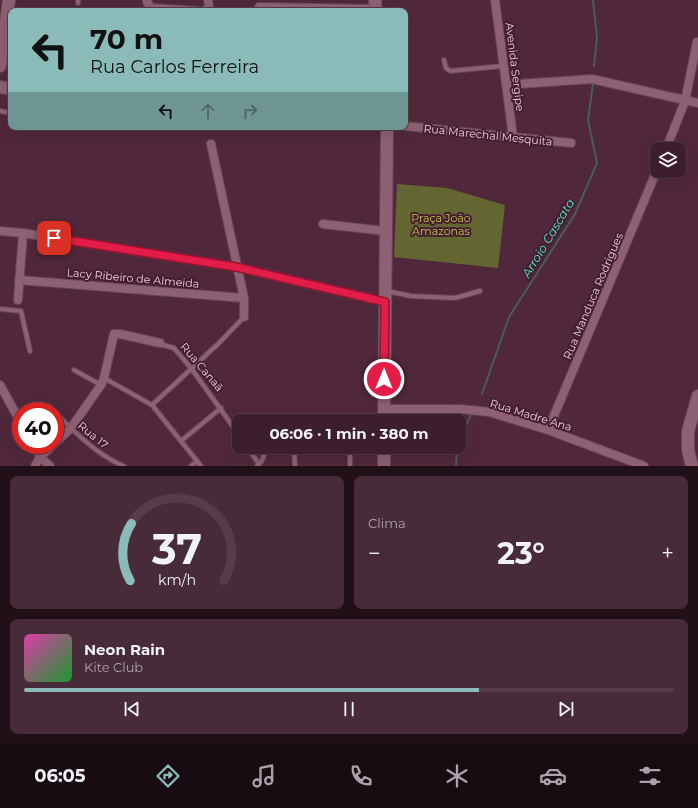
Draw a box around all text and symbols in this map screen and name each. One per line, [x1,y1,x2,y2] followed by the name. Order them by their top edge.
[90,22,163,56] text: 70 m
[503,22,527,113] street label: Avenida Sergipe
[24,24,76,76] icon: left
[90,56,259,78] text: Rua Carlos Ferreira
[155,100,177,122] icon: left
[197,100,219,122] icon: ahead
[239,100,261,122] icon: right
[423,121,553,149] street label: Rua Marechal Mesquita
[650,142,686,178] map controls
[650,142,686,178] button: layers
[518,196,577,281] water label: Arroio Cascata
[411,211,471,238] park label: Praça João Amazonas
[37,221,71,255] pin
[43,227,65,249] icon: arrive
[560,230,626,361] street label: Rua Manduca Rodrigues
[66,265,200,291] street label: Lacy Ribeiro de Almeida
[178,340,226,394] street label: Rua Canaã
[363,358,405,400] position arrow
[488,396,574,434] street label: Rua Madre Ana
[12,402,64,454] speed limit sign: 40
[75,418,111,452] street label: Rua 17
[269,424,429,443] text: 06:06 · 1 min · 380 m
[368,515,406,531] text: Clima
[151,523,202,573] text: 37
[497,535,545,572] text: 23°
[368,540,381,567] text: −
[661,540,674,567] text: +
[158,570,196,588] text: km/h
[84,640,165,659] text: Neon Rain
[84,659,143,675] text: Kite Club
[121,698,143,720] icon: previous
[338,698,360,720] icon: pause
[555,698,577,720] icon: next
[154,762,182,790] icon: directions
[250,762,278,790] icon: music
[347,762,375,790] icon: phone
[443,762,471,790] icon: climate
[539,762,567,790] icon: car
[636,762,664,790] icon: filters
[34,765,86,787] text: 06:05

